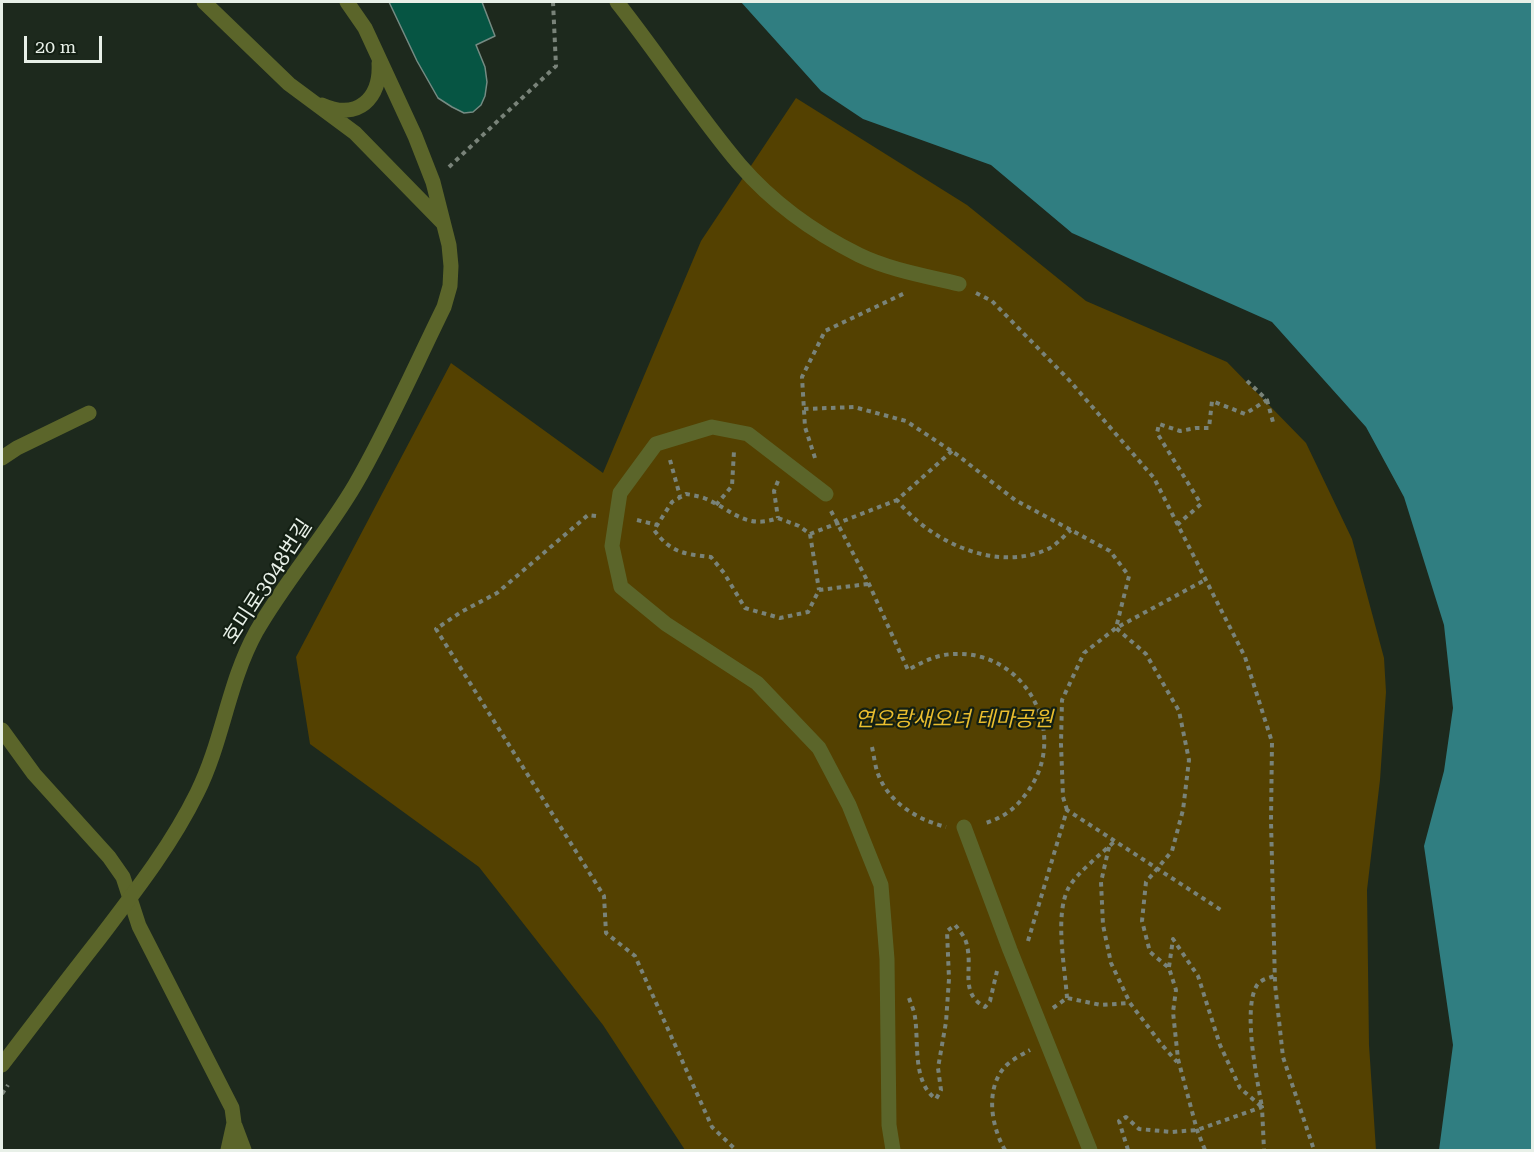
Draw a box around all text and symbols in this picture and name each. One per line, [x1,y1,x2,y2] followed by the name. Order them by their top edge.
[27,24,105,62] scale bar
[35,36,76,57] text: 20 m
[218,515,318,649] street label: 호미로3048번길
[855,707,1053,733] park label: 연오랑새오녀 테마공원

